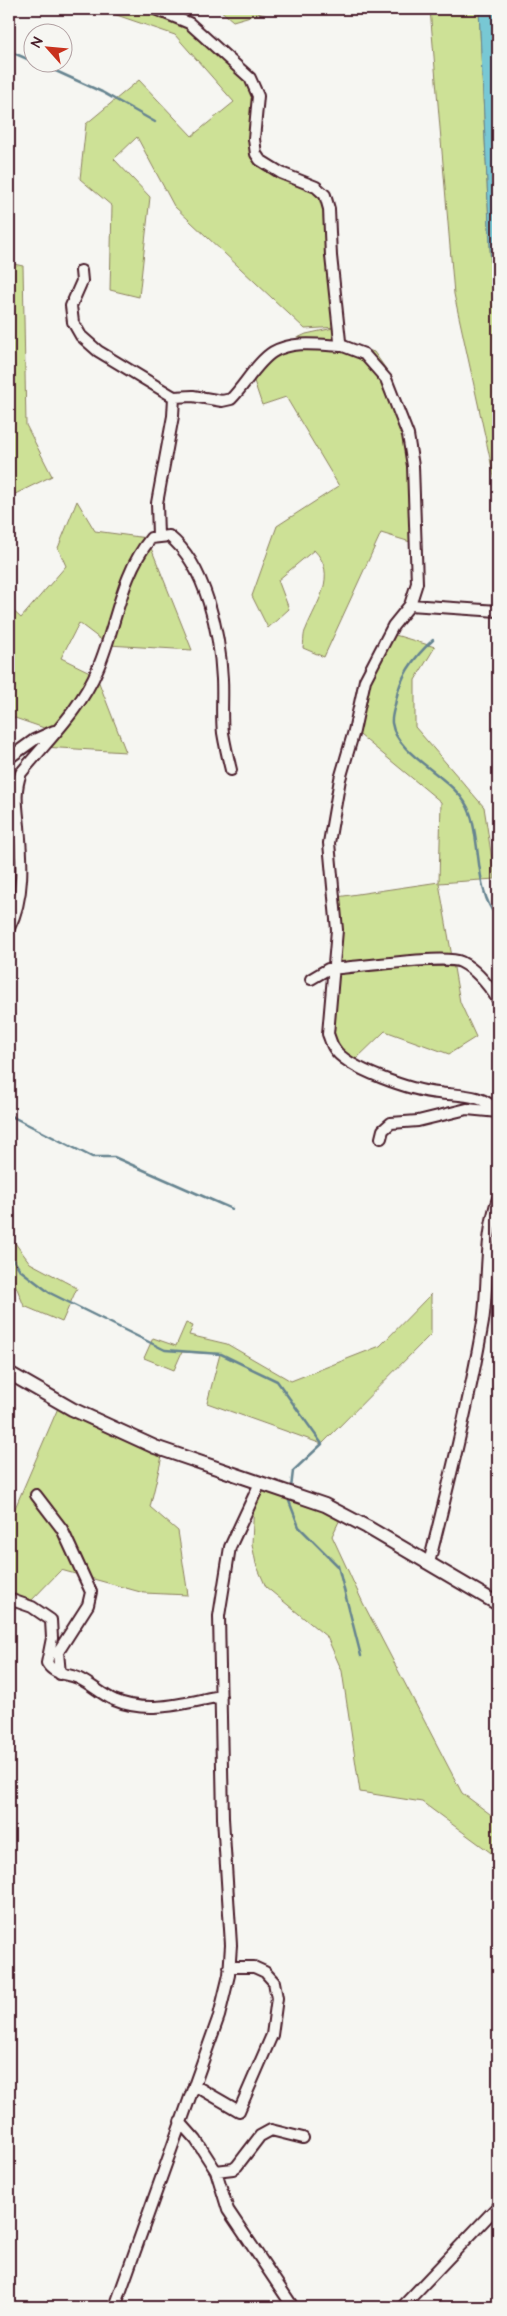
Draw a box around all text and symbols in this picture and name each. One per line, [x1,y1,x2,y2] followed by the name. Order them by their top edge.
[22,22,72,72] north arrow
[26,34,48,51] text: N

